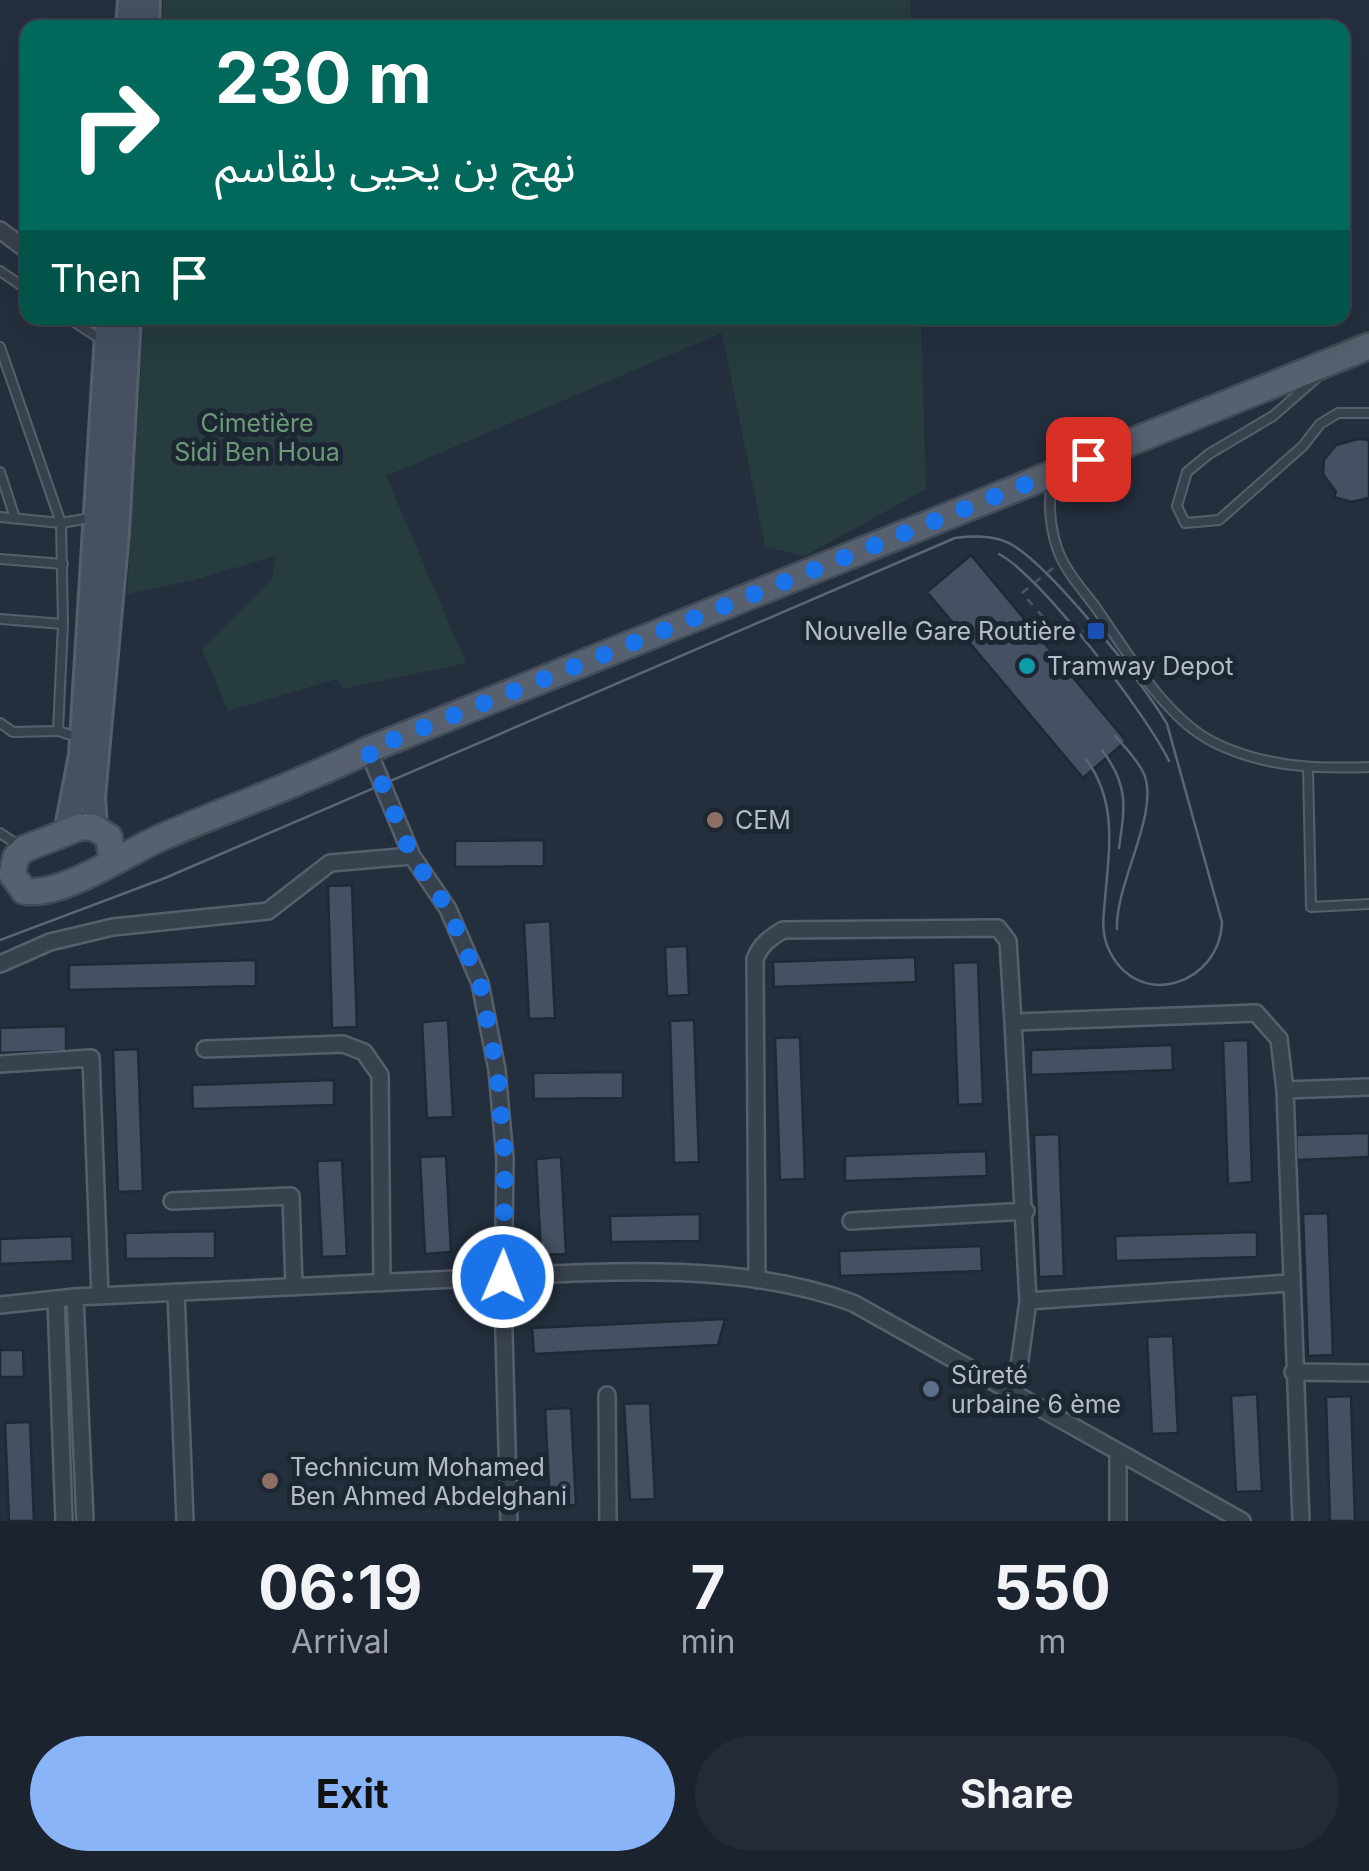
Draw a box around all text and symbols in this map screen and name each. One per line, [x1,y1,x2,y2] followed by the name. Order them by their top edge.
[215,35,432,120] text: 230 m
[50,60,180,190] icon: right
[215,138,576,193] text: نهج بن يحيى بلقاسم
[162,250,217,305] icon: arrive
[50,255,142,301] text: Then
[174,408,340,467] park label: Cimetière Sidi Ben Houa
[1046,417,1131,502] pin
[1061,432,1116,487] icon: arrive
[804,616,1076,646] place label: Nouvelle Gare Routière
[1085,620,1107,642] marker: Nouvelle Gare Routière
[1047,651,1233,681] place label: Tramway Depot
[1016,655,1038,677] marker: Tramway Depot
[735,805,791,835] place label: CEM
[704,809,726,831] marker: CEM
[451,1225,555,1329] position arrow
[951,1360,1121,1419] place label: Sûreté urbaine 6 ème
[920,1378,942,1400] marker: Sûreté urbaine 6 ème
[290,1452,567,1511] place label: Technicum Mohamed Ben Ahmed Abdelghani
[259,1470,281,1492] marker: Technicum Mohamed Ben Ahmed Abdelghani
[258,1551,423,1623] text: 06:19
[691,1551,726,1623] text: 7
[994,1551,1111,1623] text: 550
[291,1622,390,1661] text: Arrival
[681,1622,735,1661] text: min
[1038,1622,1066,1661] text: m
[30,1736,675,1851] button: Exit
[695,1736,1339,1851] button: Share

